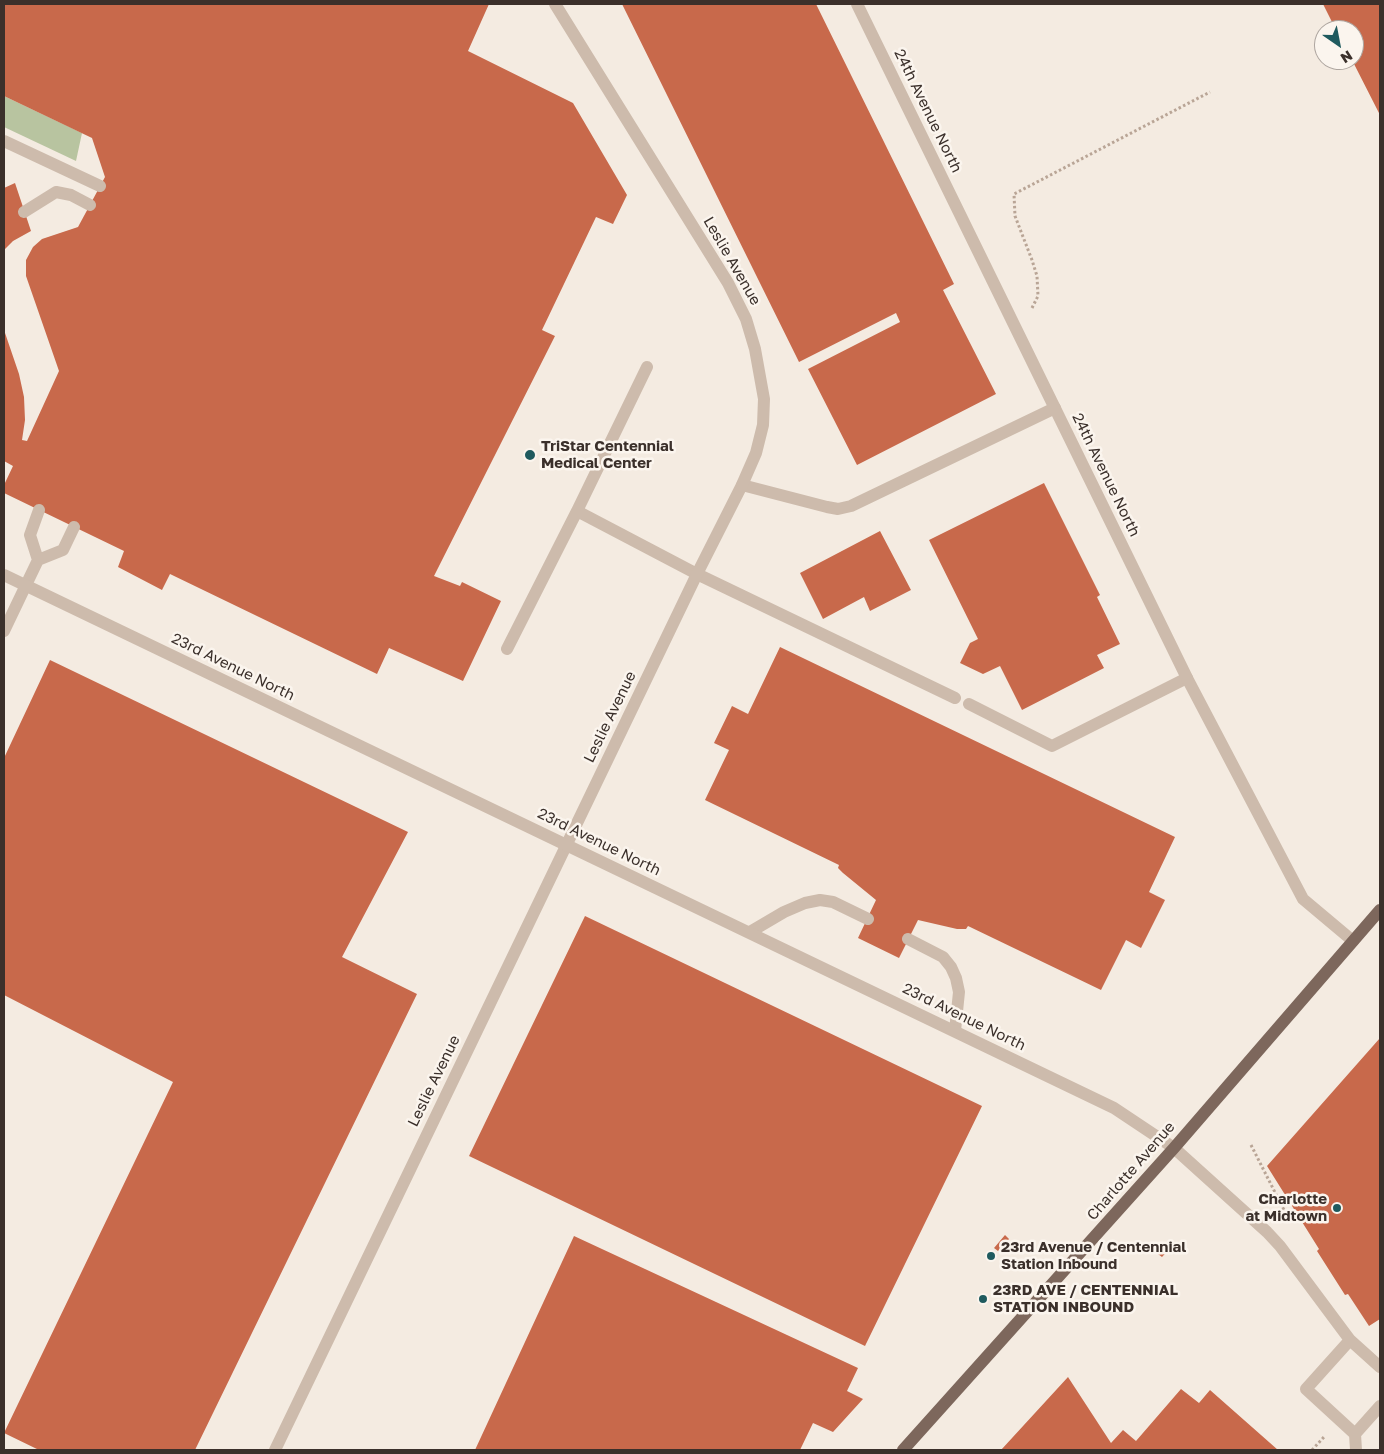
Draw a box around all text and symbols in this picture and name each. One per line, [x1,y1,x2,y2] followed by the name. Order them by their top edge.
[1314,20,1364,70] north arrow
[890,46,966,176] street label: 24th Avenue North
[1338,47,1356,67] text: N
[699,214,765,308] street label: Leslie Avenue
[1068,410,1144,540] street label: 24th Avenue North
[541,437,674,472] place label: TriStar Centennial Medical Center
[523,448,537,462] marker: TriStar Centennial Medical Center
[169,629,297,705] street label: 23rd Avenue North
[580,668,640,766] street label: Leslie Avenue
[535,804,663,880] street label: 23rd Avenue North
[900,979,1028,1055] street label: 23rd Avenue North
[404,1032,464,1130] street label: Leslie Avenue
[1083,1118,1179,1224] street label: Charlotte Avenue
[1245,1190,1327,1225] place label: Charlotte at Midtown
[1331,1202,1343,1214] marker: Charlotte at Midtown
[1001,1238,1186,1273] place label: 23rd Avenue / Centennial Station Inbound
[985,1250,997,1262] marker: 23rd Avenue / Centennial Station Inbound
[993,1281,1178,1316] place label: 23RD AVE / CENTENNIAL STATION INBOUND
[977,1293,989,1305] marker: 23RD AVE / CENTENNIAL STATION INBOUND

